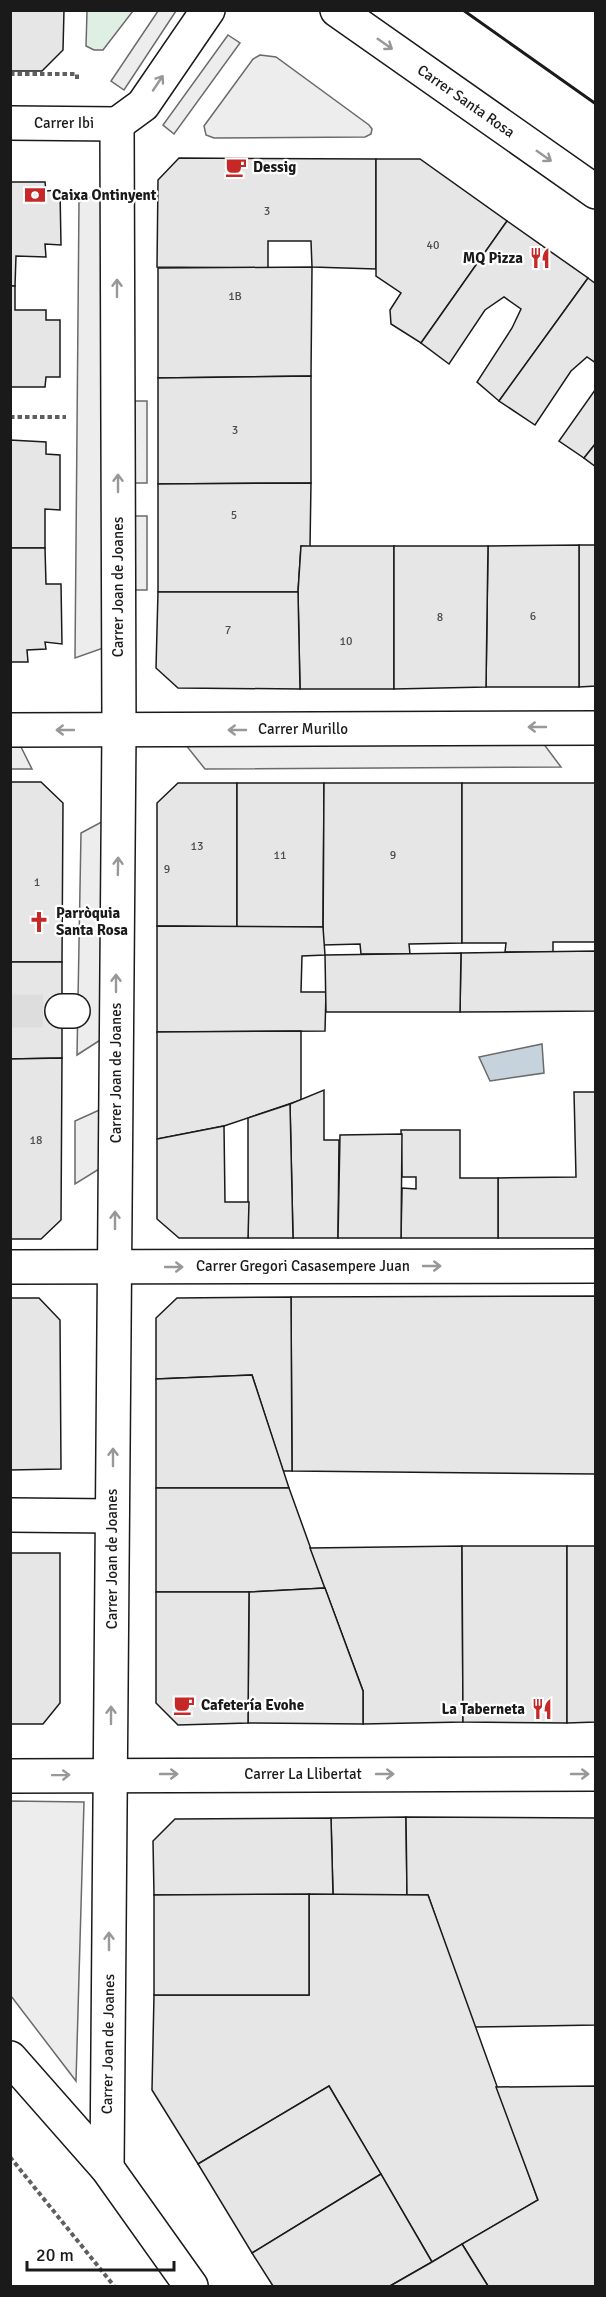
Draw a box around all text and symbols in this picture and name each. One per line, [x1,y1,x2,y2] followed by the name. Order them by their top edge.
[376,38,392,50] one-way arrow
[414,61,518,141] street label: Carrer Santa Rosa
[152,76,164,92] one-way arrow
[34,114,94,132] street label: Carrer Ibi
[536,150,552,162] one-way arrow
[224,155,248,179] cafe icon: Dessig
[253,158,296,176] place label: Dessig
[23,183,47,207] bank icon: Caixa Ontinyent
[52,186,157,204] place label: Caixa Ontinyent
[264,204,270,219] house number: 3
[427,238,439,253] house number: 40
[528,246,552,270] restaurant icon: MQ Pizza
[463,249,523,267] place label: MQ Pizza
[111,278,123,298] one-way arrow
[228,289,242,304] house number: 1B
[232,423,238,438] house number: 3
[112,473,124,493] one-way arrow
[231,508,237,523] house number: 5
[109,516,127,657] street label: Carrer Joan de Joanes
[530,609,536,624] house number: 6
[437,610,443,625] house number: 8
[225,623,231,638] house number: 7
[340,634,352,649] house number: 10
[258,720,348,738] street label: Carrer Murillo
[528,721,548,733] one-way arrow
[228,724,248,735] one-way arrow
[55,725,75,736] one-way arrow
[191,839,203,854] house number: 13
[274,848,286,863] house number: 11
[390,848,396,863] house number: 9
[112,857,123,877] one-way arrow
[164,862,170,877] house number: 9
[34,875,40,890] house number: 1
[56,904,128,939] place label: Parròquia Santa Rosa
[27,910,51,934] church icon: Parròquia Santa Rosa
[110,974,122,994] one-way arrow
[107,1002,125,1143] street label: Carrer Joan de Joanes
[30,1133,42,1148] house number: 18
[109,1211,121,1231] one-way arrow
[196,1257,410,1275] street label: Carrer Gregori Casasempere Juan
[421,1260,441,1272] one-way arrow
[163,1261,183,1273] one-way arrow
[107,1448,118,1468] one-way arrow
[103,1488,121,1629] street label: Carrer Joan de Joanes
[172,1693,196,1717] cafe icon: Cafetería Evohe
[201,1696,304,1714] place label: Cafetería Evohe
[530,1697,554,1721] restaurant icon: La Taberneta
[441,1700,525,1718] place label: La Taberneta
[105,1706,117,1726] one-way arrow
[244,1765,362,1783] street label: Carrer La Llibertat
[159,1768,179,1780] one-way arrow
[375,1768,395,1780] one-way arrow
[570,1768,590,1780] one-way arrow
[50,1769,70,1780] one-way arrow
[103,1932,115,1952] one-way arrow
[98,1973,118,2114] street label: Carrer Joan de Joanes
[27,2234,174,2272] scale bar
[36,2244,74,2266] text: 20 m

